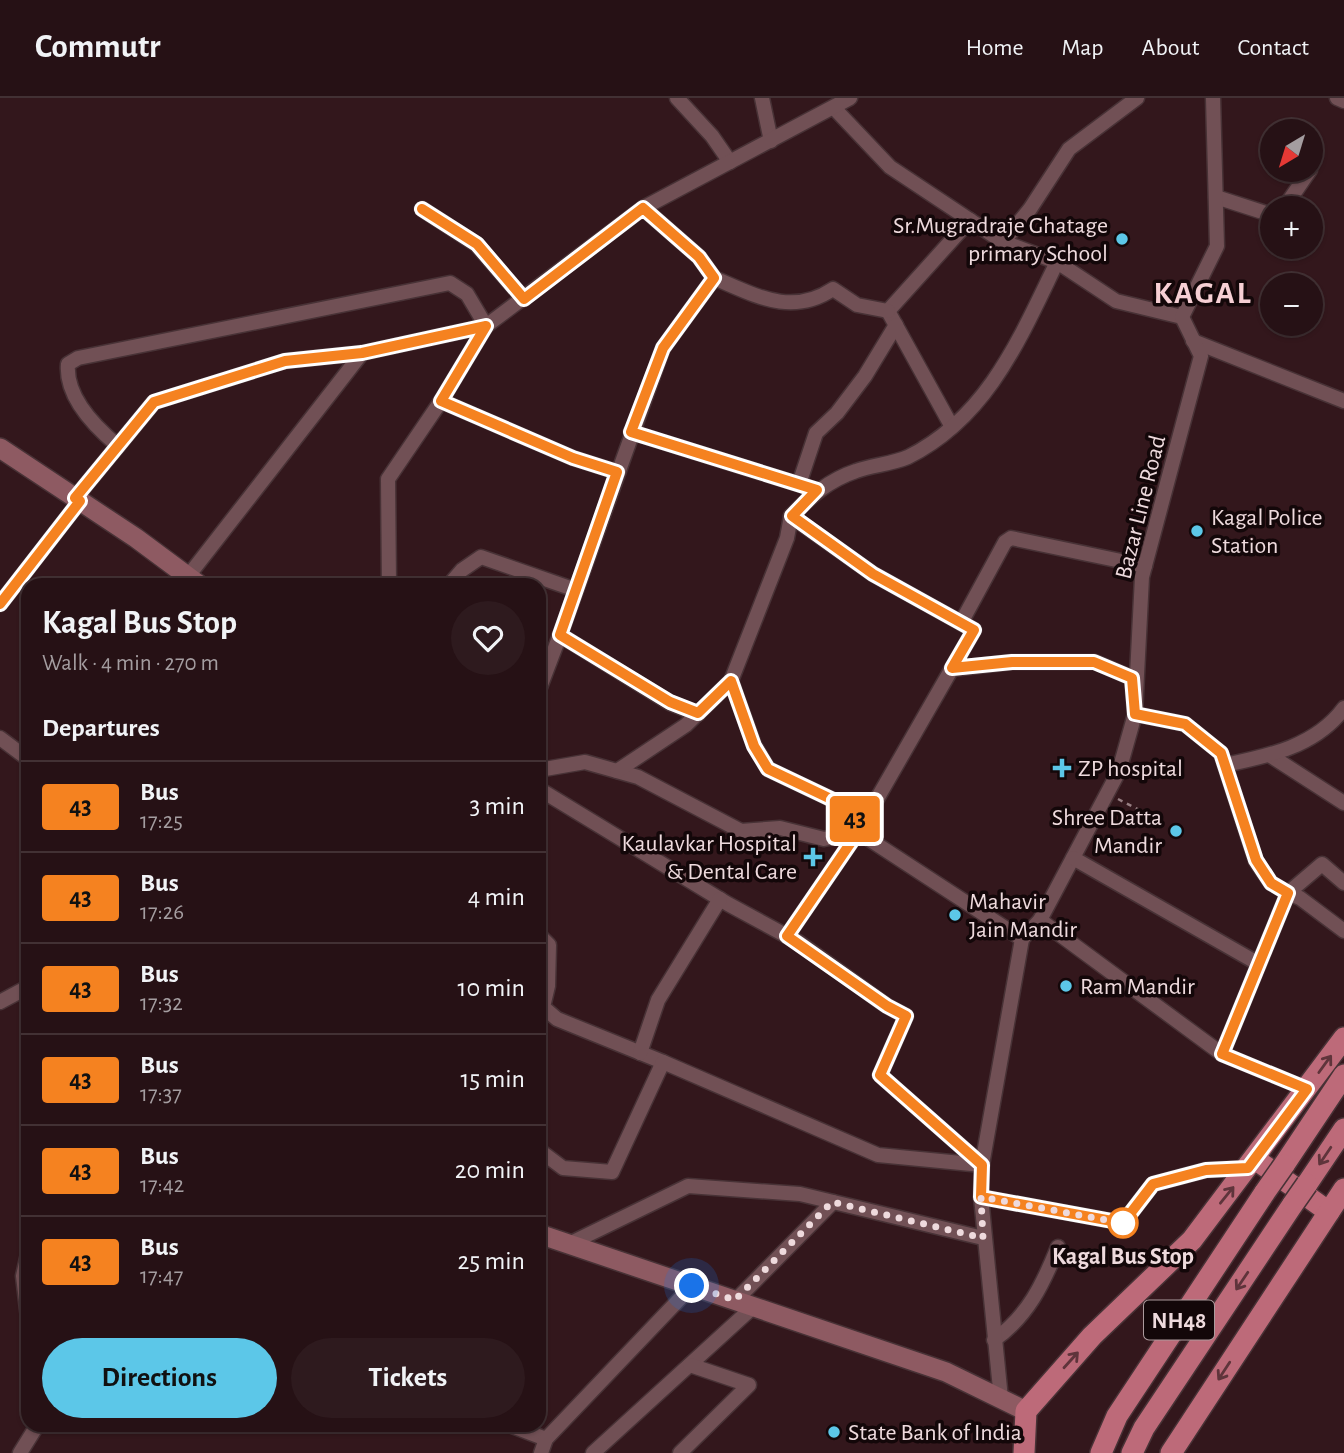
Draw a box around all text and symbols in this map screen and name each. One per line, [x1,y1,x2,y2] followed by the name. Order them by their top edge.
[35,31,161,64] text: Commutr
[966,36,1024,60] text: Home
[1062,36,1104,60] text: Map
[1142,36,1199,60] text: About
[1237,36,1309,60] text: Contact
[1260,119,1323,182] north arrow
[1260,119,1323,336] map controls
[1260,196,1323,259] button: +
[893,214,1108,266] place label: Sr.Mugradraje Ghatage primary School
[1114,231,1130,247] marker: Sr.Mugradraje Ghatage primary School
[1260,273,1323,336] button: −
[1153,277,1253,309] district label: KAGAL
[1112,433,1170,582] street label: Bazar Line Road
[1211,506,1323,558] place label: Kagal Police Station
[1189,523,1205,539] marker: Kagal Police Station
[451,601,525,675] button: heart
[42,607,237,640] text: Kagal Bus Stop
[42,652,219,675] text: Walk · 4 min · 270 m
[42,715,160,741] text: Departures
[1078,757,1183,781] place label: ZP hospital
[1052,758,1072,778] marker: ZP hospital
[140,779,179,805] text: Bus
[469,793,525,819] text: 3 min
[69,795,92,819] text: 43
[824,796,886,842] line badge: 43
[1052,806,1162,858] place label: Shree Datta Mandir
[844,807,866,831] text: 43
[140,810,183,833] text: 17:25
[1168,823,1184,839] marker: Shree Datta Mandir
[622,832,797,884] place label: Kaulavkar Hospital & Dental Care
[803,847,823,867] marker: Kaulavkar Hospital & Dental Care
[140,870,179,896] text: Bus
[468,884,525,910] text: 4 min
[69,886,92,910] text: 43
[969,890,1077,942] place label: Mahavir Jain Mandir
[140,901,184,924] text: 17:26
[947,907,963,923] marker: Mahavir Jain Mandir
[140,961,179,987] text: Bus
[458,975,525,1001] text: 10 min
[1080,975,1195,999] place label: Ram Mandir
[69,977,92,1001] text: 43
[1058,978,1074,994] marker: Ram Mandir
[140,992,183,1015] text: 17:32
[140,1052,179,1078] text: Bus
[1318,1055,1332,1074] one-way arrow
[460,1066,525,1092] text: 15 min
[69,1068,92,1092] text: 43
[140,1083,182,1106] text: 17:37
[140,1143,179,1169] text: Bus
[1318,1146,1333,1165] one-way arrow
[455,1157,525,1183] text: 20 min
[69,1159,92,1183] text: 43
[140,1174,184,1197] text: 17:42
[1220,1186,1235,1204] one-way arrow
[1108,1208,1138,1238] marker: Kagal Bus Stop
[140,1234,179,1260] text: Bus
[1052,1245,1194,1269] place label: Kagal Bus Stop
[458,1248,525,1274] text: 25 min
[69,1250,92,1274] text: 43
[140,1265,183,1288] text: 17:47
[674,1268,709,1303] your location
[1235,1271,1249,1290] one-way arrow
[1144,1301,1214,1340] road number: NH48
[42,1338,277,1418] button: Directions
[291,1338,525,1418] button: Tickets
[1063,1351,1079,1369] one-way arrow
[1217,1361,1231,1380] one-way arrow
[848,1421,1022,1445] place label: State Bank of India
[826,1424,842,1440] marker: State Bank of India

